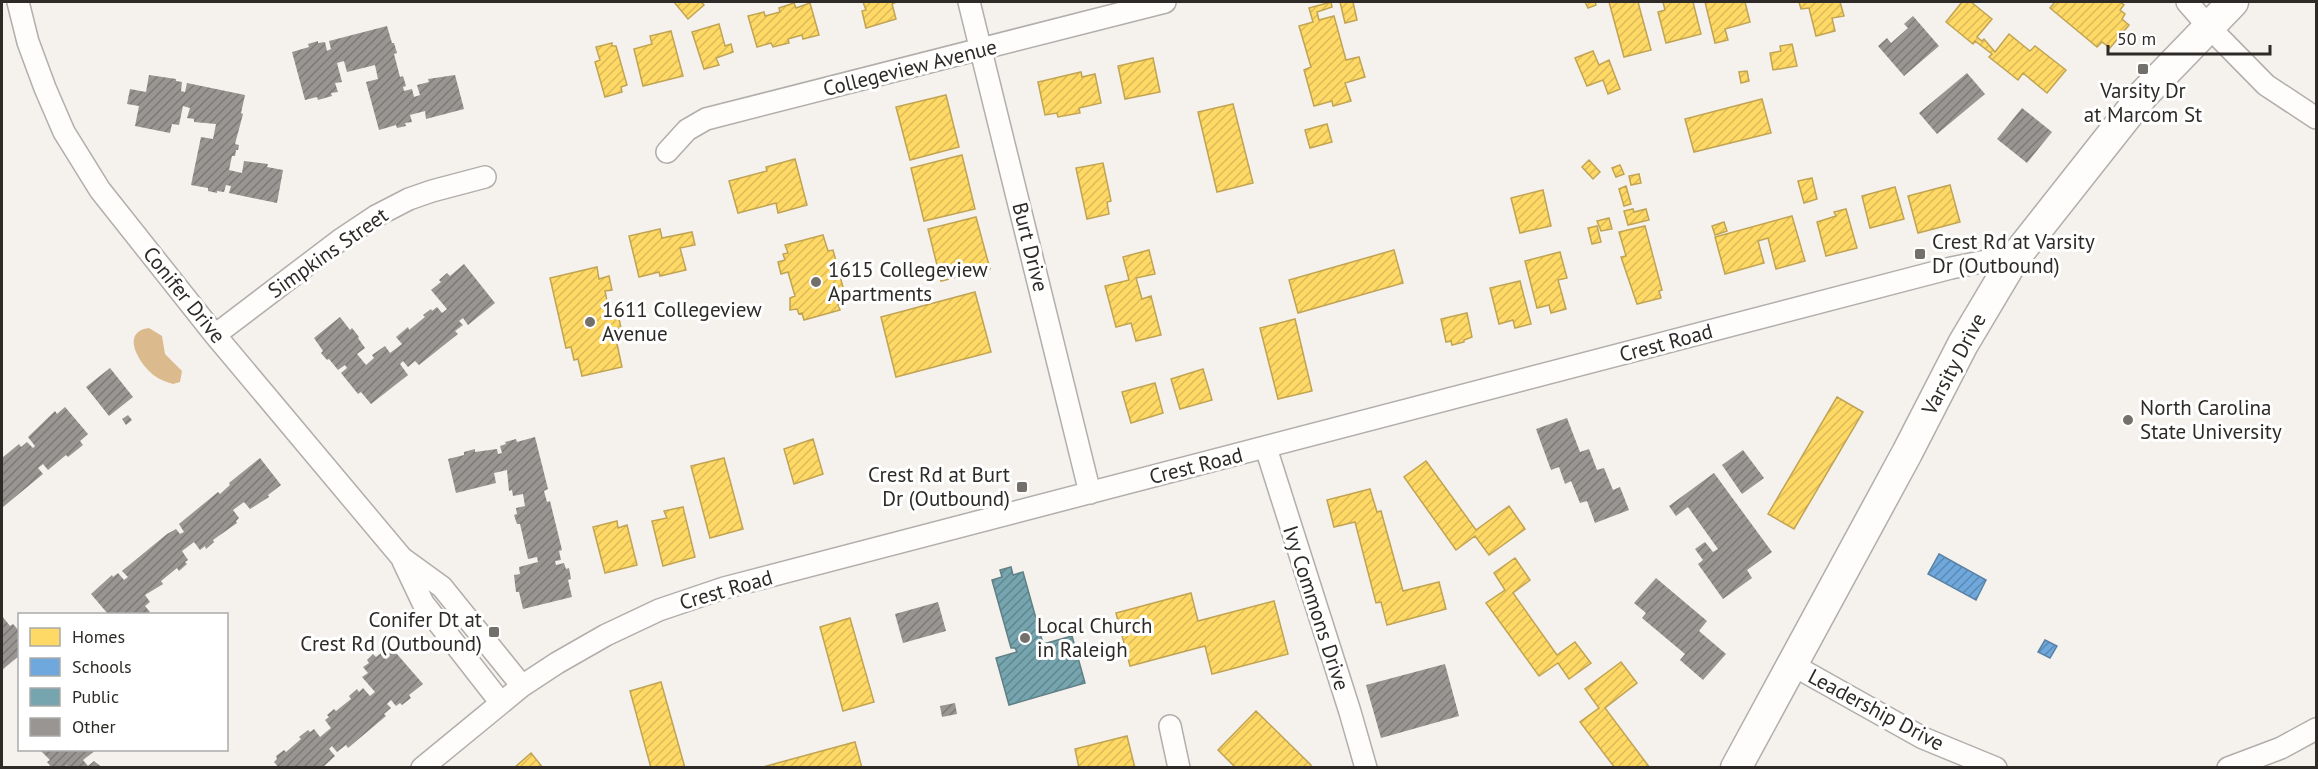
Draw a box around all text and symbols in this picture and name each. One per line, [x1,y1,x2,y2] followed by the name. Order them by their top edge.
[2108,18,2270,56] scale bar
[2117,27,2156,50] text: 50 m
[820,33,1000,102] street label: Collegeview Avenue
[2136,62,2150,76] marker: Varsity Dr at Marcom St
[2084,77,2202,128] place label: Varsity Dr at Marcom St
[1006,199,1055,294] street label: Burt Drive
[262,201,393,304] street label: Simpkins Street
[1932,228,2095,279] place label: Crest Rd at Varsity Dr (Outbound)
[137,241,232,348] street label: Conifer Drive
[1913,247,1927,261] marker: Crest Rd at Varsity Dr (Outbound)
[828,256,988,307] place label: 1615 Collegeview Apartments
[809,275,823,289] marker: 1615 Collegeview Apartments
[602,296,762,347] place label: 1611 Collegeview Avenue
[1915,308,1992,420] street label: Varsity Drive
[583,315,597,329] marker: 1611 Collegeview Avenue
[1616,317,1715,368] street label: Crest Road
[2140,394,2282,445] place label: North Carolina State University
[2121,413,2135,427] marker: North Carolina State University
[1146,441,1245,490] street label: Crest Road
[868,461,1010,512] place label: Crest Rd at Burt Dr (Outbound)
[1015,480,1029,494] marker: Crest Rd at Burt Dr (Outbound)
[1277,522,1356,694] street label: Ivy Commons Drive
[676,563,775,616] street label: Crest Road
[300,606,482,657] place label: Conifer Dt at Crest Rd (Outbound)
[1037,612,1152,663] place label: Local Church in Raleigh
[18,613,228,751] legend
[72,625,125,648] text: Homes
[487,625,501,639] marker: Conifer Dt at Crest Rd (Outbound)
[1018,631,1032,645] marker: Local Church in Raleigh
[72,655,132,678] text: Schools
[1804,662,1949,757] street label: Leadership Drive
[72,685,119,708] text: Public
[72,715,116,738] text: Other

